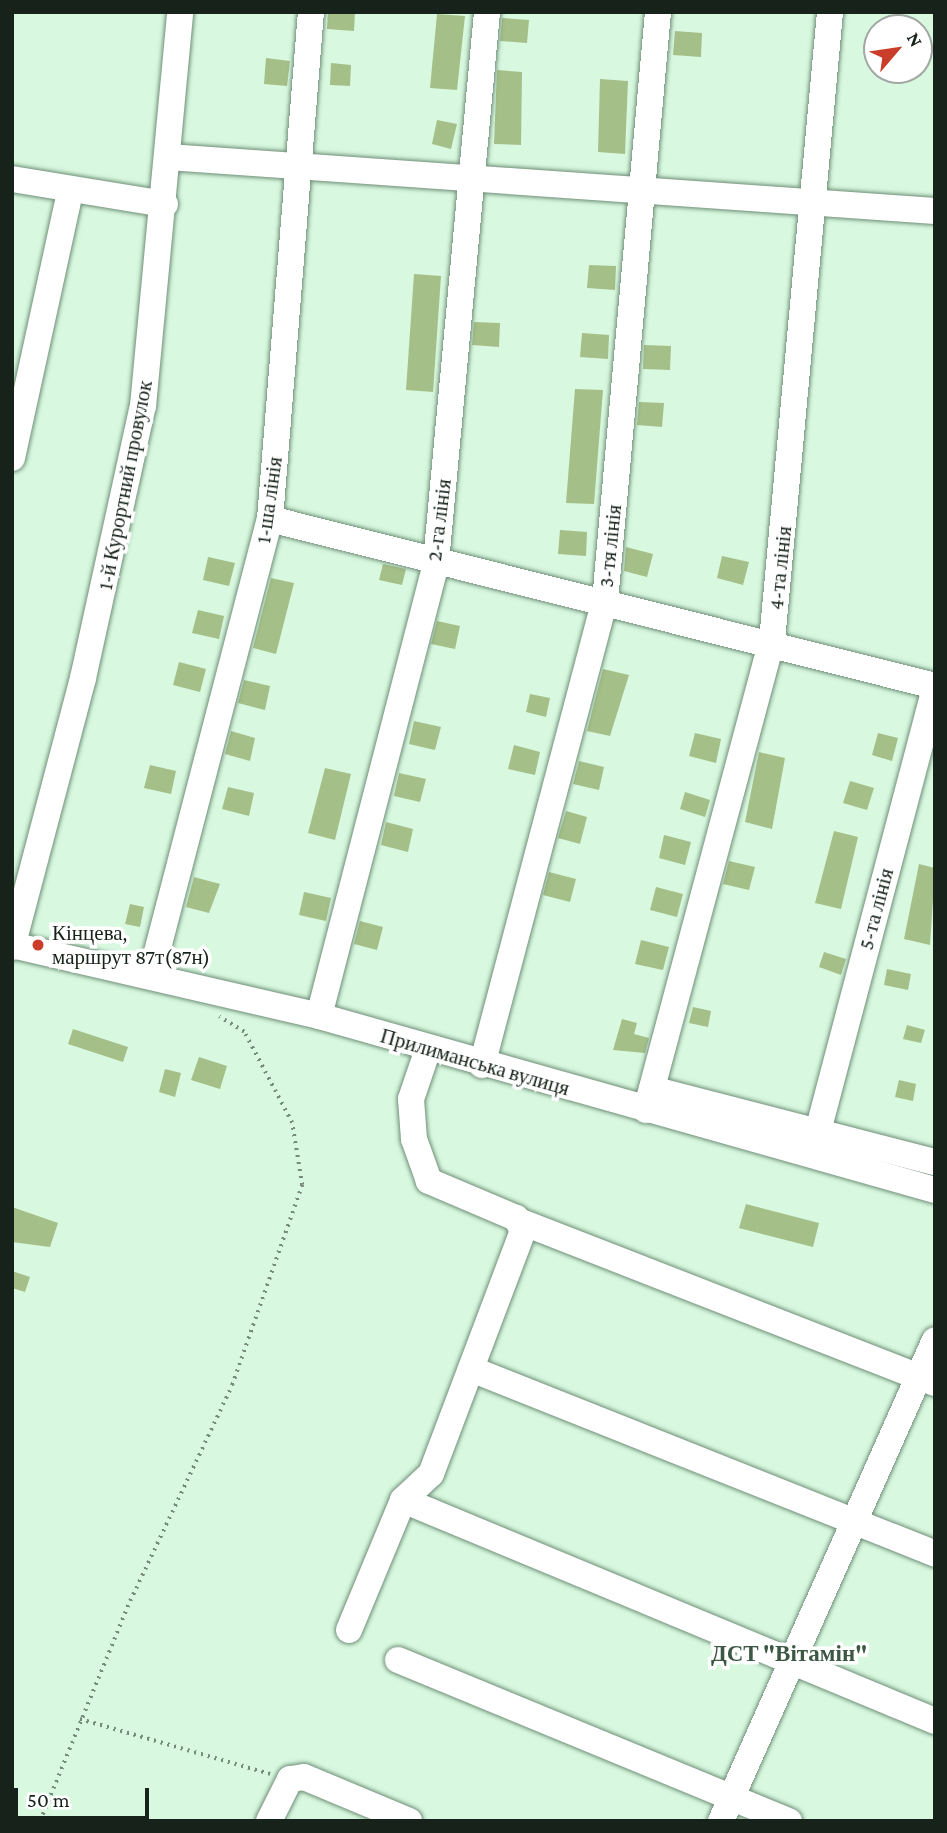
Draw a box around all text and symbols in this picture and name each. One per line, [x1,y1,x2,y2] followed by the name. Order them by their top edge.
[863,14,933,84] north arrow
[903,29,927,50] text: N
[92,378,158,592] street label: 1-й Курортний провулок
[250,455,288,545] street label: 1-ша лінія
[421,477,457,563] street label: 2-га лінія
[593,503,627,589] street label: 3-тя лінія
[763,525,797,611] street label: 4-та лінія
[853,866,899,952] street label: 5-та лінія
[52,920,210,970] place label: Кінцева, маршрут 87т(87н)
[30,937,46,953] marker: Кінцева, маршрут 87т(87н)
[377,1023,573,1101] street label: Прилиманська вулиця
[711,1639,867,1667] district label: ДСТ "Вітамін"
[18,1773,152,1817] scale bar
[27,1788,70,1812] text: 50 m

